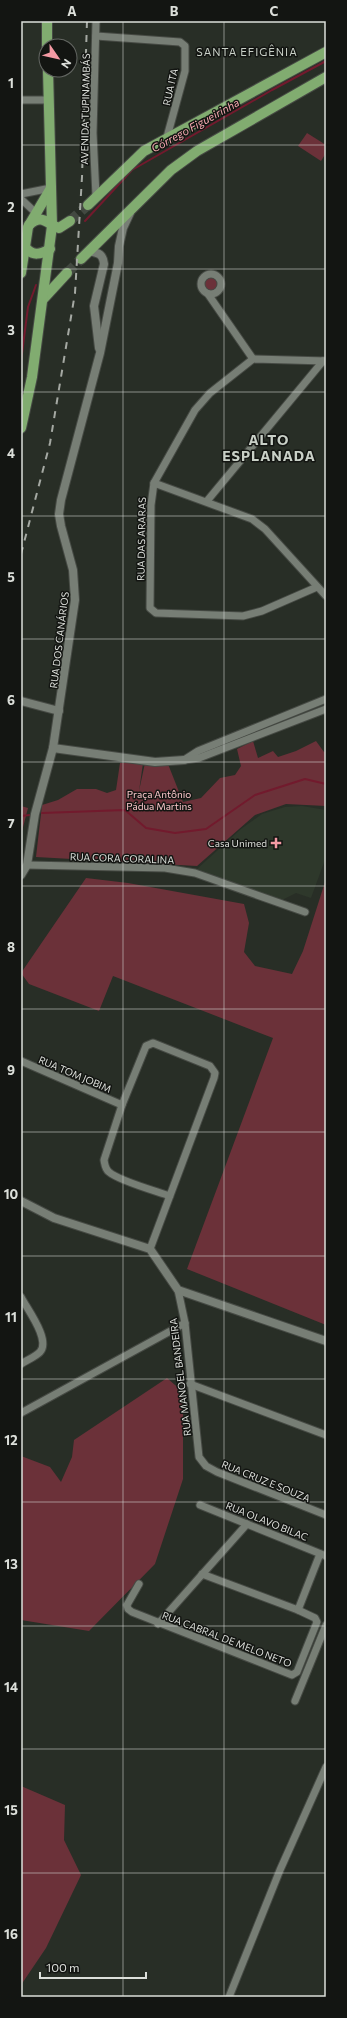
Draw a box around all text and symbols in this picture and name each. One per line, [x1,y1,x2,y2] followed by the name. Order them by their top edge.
[67,3,77,19] text: A
[170,3,179,19] text: B
[270,3,279,19] text: C
[38,38,78,78] north arrow
[196,44,298,58] district label: SANTA EFIGÊNIA
[78,53,92,165] street label: AVENIDA TUPINAMBÁS
[59,57,74,71] text: N
[160,67,180,107] street label: RUA ITA
[8,75,14,91] text: 1
[149,95,241,155] water label: Córrego Figueirinha
[7,199,15,215] text: 2
[7,322,15,338] text: 3
[222,431,316,464] district label: ALTO ESPLANADA
[7,445,15,461] text: 4
[134,497,148,581] street label: RUA DAS ARARAS
[7,569,15,585] text: 5
[47,591,71,689] street label: RUA DOS CANÁRIOS
[7,692,15,708] text: 6
[126,788,192,812] park label: Praça Antônio Pádua Martins
[7,815,15,831] text: 7
[208,837,267,849] place label: Casa Unimed
[270,837,282,849] marker: Casa Unimed
[70,850,174,866] street label: RUA CORA CORALINA
[7,939,15,955] text: 8
[37,1053,113,1095] street label: RUA TOM JOBIM
[7,1062,15,1078] text: 9
[4,1186,19,1202] text: 10
[5,1309,17,1325] text: 11
[167,1317,193,1437] street label: RUA MANOEL BANDEIRA
[4,1432,18,1448] text: 12
[220,1458,312,1504] street label: RUA CRUZ E SOUZA
[224,1499,310,1543] street label: RUA OLAVO BILAC
[4,1556,18,1572] text: 13
[160,1609,294,1669] street label: RUA CABRAL DE MELO NETO
[4,1679,18,1695] text: 14
[4,1802,18,1818] text: 15
[4,1926,18,1942] text: 16
[40,1954,146,1980] scale bar
[46,1960,80,1974] text: 100 m

